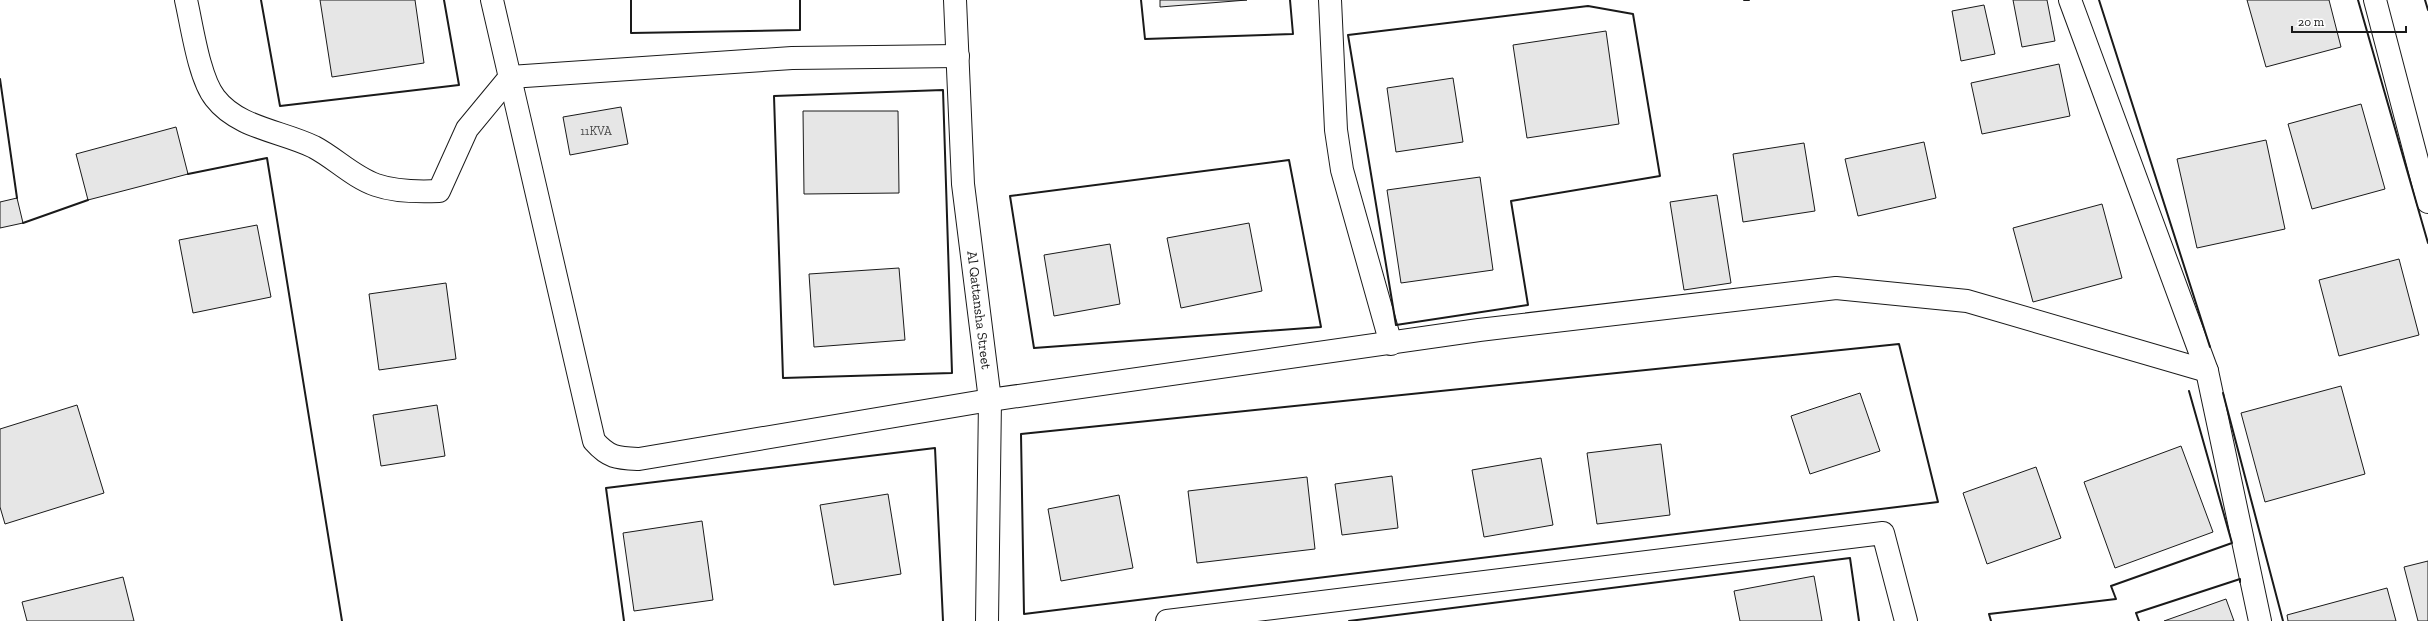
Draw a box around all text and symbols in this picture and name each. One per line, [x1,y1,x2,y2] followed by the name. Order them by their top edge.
[2292,8,2406,34] scale bar
[2298,15,2325,29] text: 20 m
[580,124,612,138] house number: 11KVA
[963,250,995,371] street label: Al Qattansha Street

